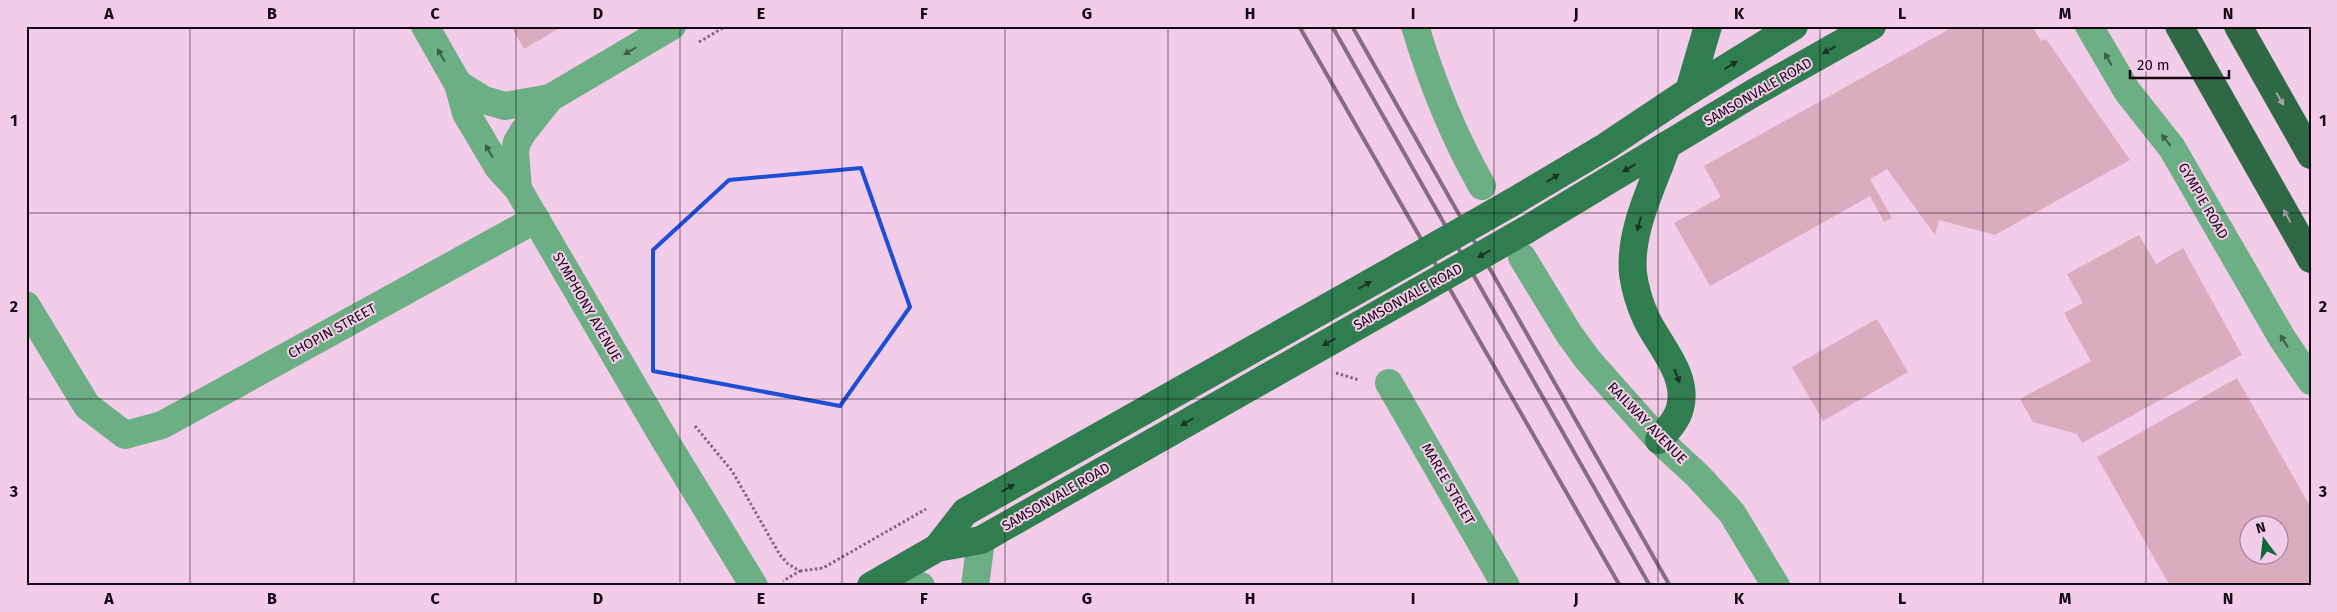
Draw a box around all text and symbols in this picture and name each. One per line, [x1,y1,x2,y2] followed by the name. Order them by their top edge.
[103,4,114,23] text: A
[267,4,277,23] text: B
[430,4,440,23] text: C
[593,4,603,23] text: D
[757,4,765,23] text: E
[920,4,928,23] text: F
[1082,4,1092,23] text: G
[1245,4,1255,23] text: H
[1411,4,1415,23] text: I
[1572,4,1579,23] text: J
[1734,4,1745,23] text: K
[1898,4,1906,23] text: L
[2059,4,2072,23] text: M
[2223,4,2233,23] text: N
[623,46,637,55] one-way arrow
[1822,46,1837,54] one-way arrow
[2130,48,2228,80] scale bar
[437,49,446,62] one-way arrow
[2103,52,2112,65] one-way arrow
[1701,54,1815,130] street label: SAMSONVALE ROAD
[2137,56,2170,74] text: 20 m
[1724,60,1737,70] one-way arrow
[2275,93,2284,106] one-way arrow
[10,111,18,130] text: 1
[2319,111,2327,130] text: 1
[2161,134,2172,147] one-way arrow
[484,144,493,158] one-way arrow
[2174,160,2232,242] street label: GYMPIE ROAD
[1623,163,1636,172] one-way arrow
[1546,173,1559,182] one-way arrow
[2282,210,2291,223] one-way arrow
[1635,216,1643,232] one-way arrow
[549,249,625,365] street label: SYMPHONY AVENUE
[1477,250,1490,259] one-way arrow
[1351,260,1465,334] street label: SAMSONVALE ROAD
[1359,281,1372,290] one-way arrow
[10,297,18,316] text: 2
[2319,297,2327,316] text: 2
[285,299,380,362] street label: CHOPIN STREET
[2279,334,2289,347] one-way arrow
[1322,337,1335,346] one-way arrow
[1674,369,1682,383] one-way arrow
[1604,379,1690,467] street label: RAILWAY AVENUE
[1180,418,1195,426] one-way arrow
[1418,440,1479,528] street label: MAREE STREET
[999,459,1113,535] street label: SAMSONVALE ROAD
[9,482,18,501] text: 3
[2318,482,2327,501] text: 3
[1001,484,1014,493] one-way arrow
[2240,514,2290,564] north arrow
[2254,519,2267,537] text: N
[103,589,114,608] text: A
[267,589,277,608] text: B
[430,589,440,608] text: C
[593,589,603,608] text: D
[757,589,765,608] text: E
[920,589,928,608] text: F
[1082,589,1092,608] text: G
[1245,589,1255,608] text: H
[1411,589,1415,608] text: I
[1572,589,1579,608] text: J
[1734,589,1745,608] text: K
[1898,589,1906,608] text: L
[2059,589,2072,608] text: M
[2223,589,2233,608] text: N

